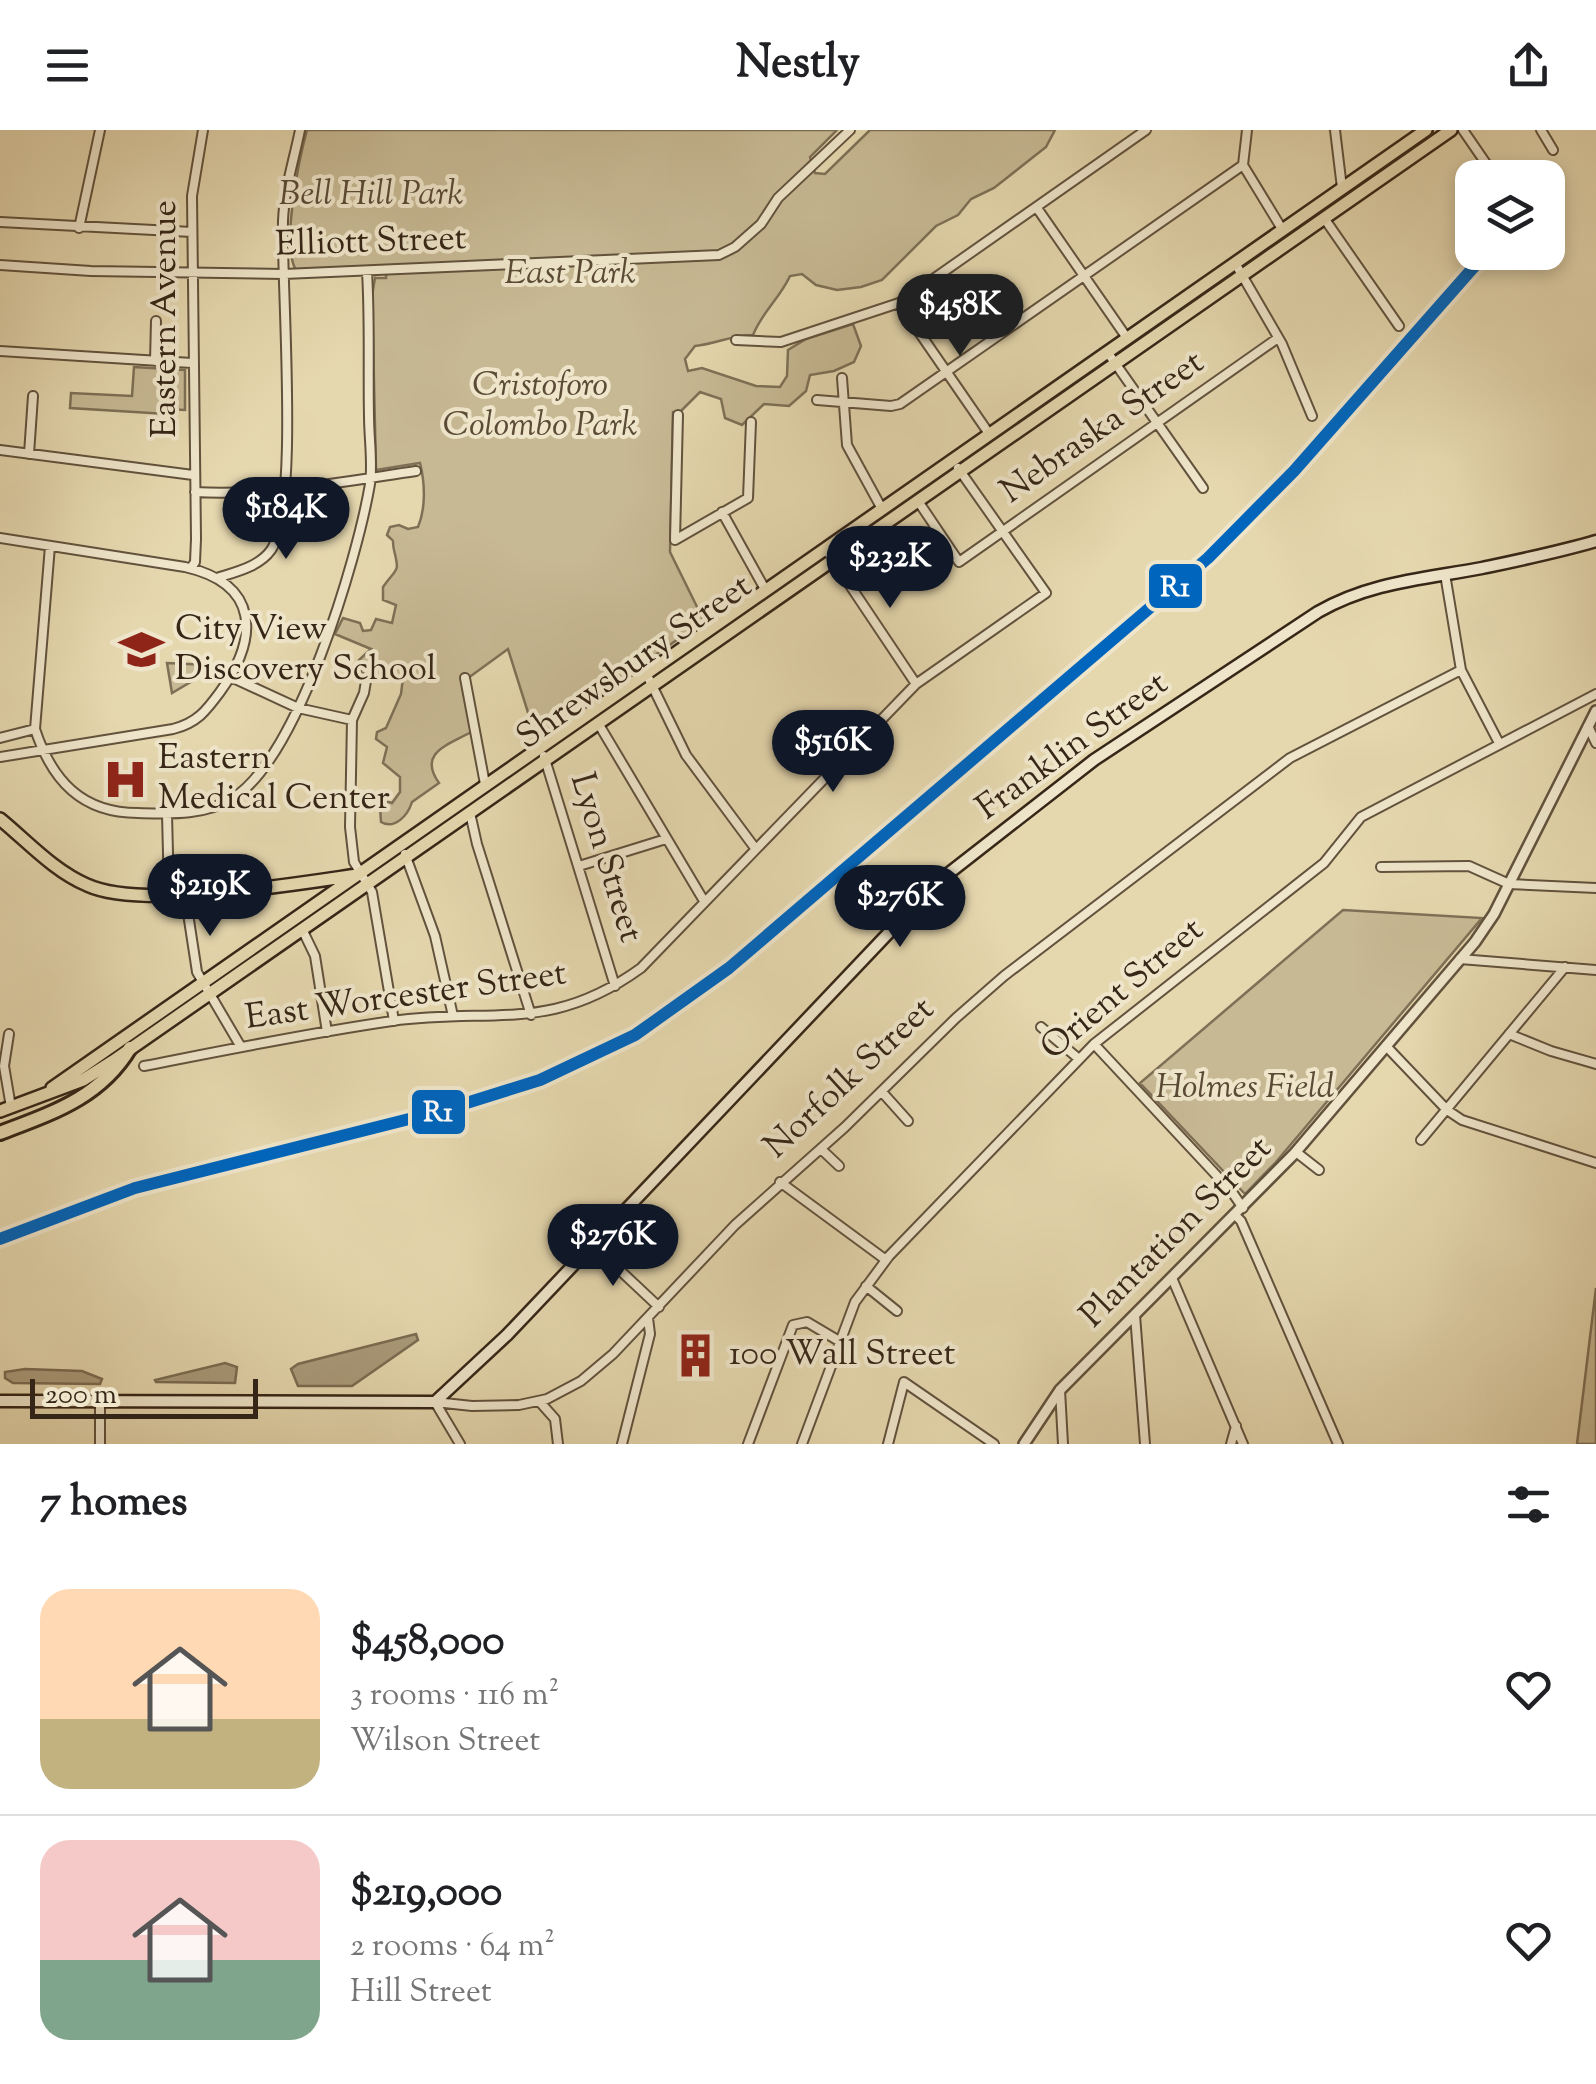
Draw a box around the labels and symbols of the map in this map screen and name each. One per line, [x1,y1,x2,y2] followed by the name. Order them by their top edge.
[279,170,463,221] park label: Bell Hill Park
[141,200,192,438] street label: Eastern Avenue
[275,214,467,272] street label: Elliott Street
[504,249,636,300] park label: East Park
[890,274,1030,359] pin: $458K
[991,339,1215,517] street label: Nebraska Street
[443,361,637,452] park label: Cristoforo Colombo Park
[216,477,356,562] pin: $184K
[820,526,960,611] pin: $232K
[1147,562,1204,610] line badge: R1
[507,563,763,763] street label: Shrewsbury Street
[1160,569,1190,609] text: R1
[175,605,437,696] place label: City View Discovery School
[118,626,166,674] school or university icon: City View Discovery School
[967,660,1179,834] street label: Franklin Street
[763,710,903,795] pin: $516K
[158,734,390,825] place label: Eastern Medical Center
[101,755,149,803] hospital icon: Eastern Medical Center
[555,767,655,949] street label: Lyon Street
[140,854,280,939] pin: $219K
[830,865,970,950] pin: $276K
[1030,906,1216,1074] street label: Orient Street
[242,949,570,1045] street label: East Worcester Street
[753,986,947,1172] street label: Norfolk Street
[1156,1063,1334,1114] park label: Holmes Field
[410,1088,467,1136] line badge: R1
[423,1094,453,1134] text: R1
[1069,1125,1285,1341] street label: Plantation Street
[543,1204,683,1289] pin: $276K
[729,1330,955,1381] place label: 100 Wall Street
[672,1331,720,1379] building icon: 100 Wall Street
[30,1374,258,1418] scale bar

